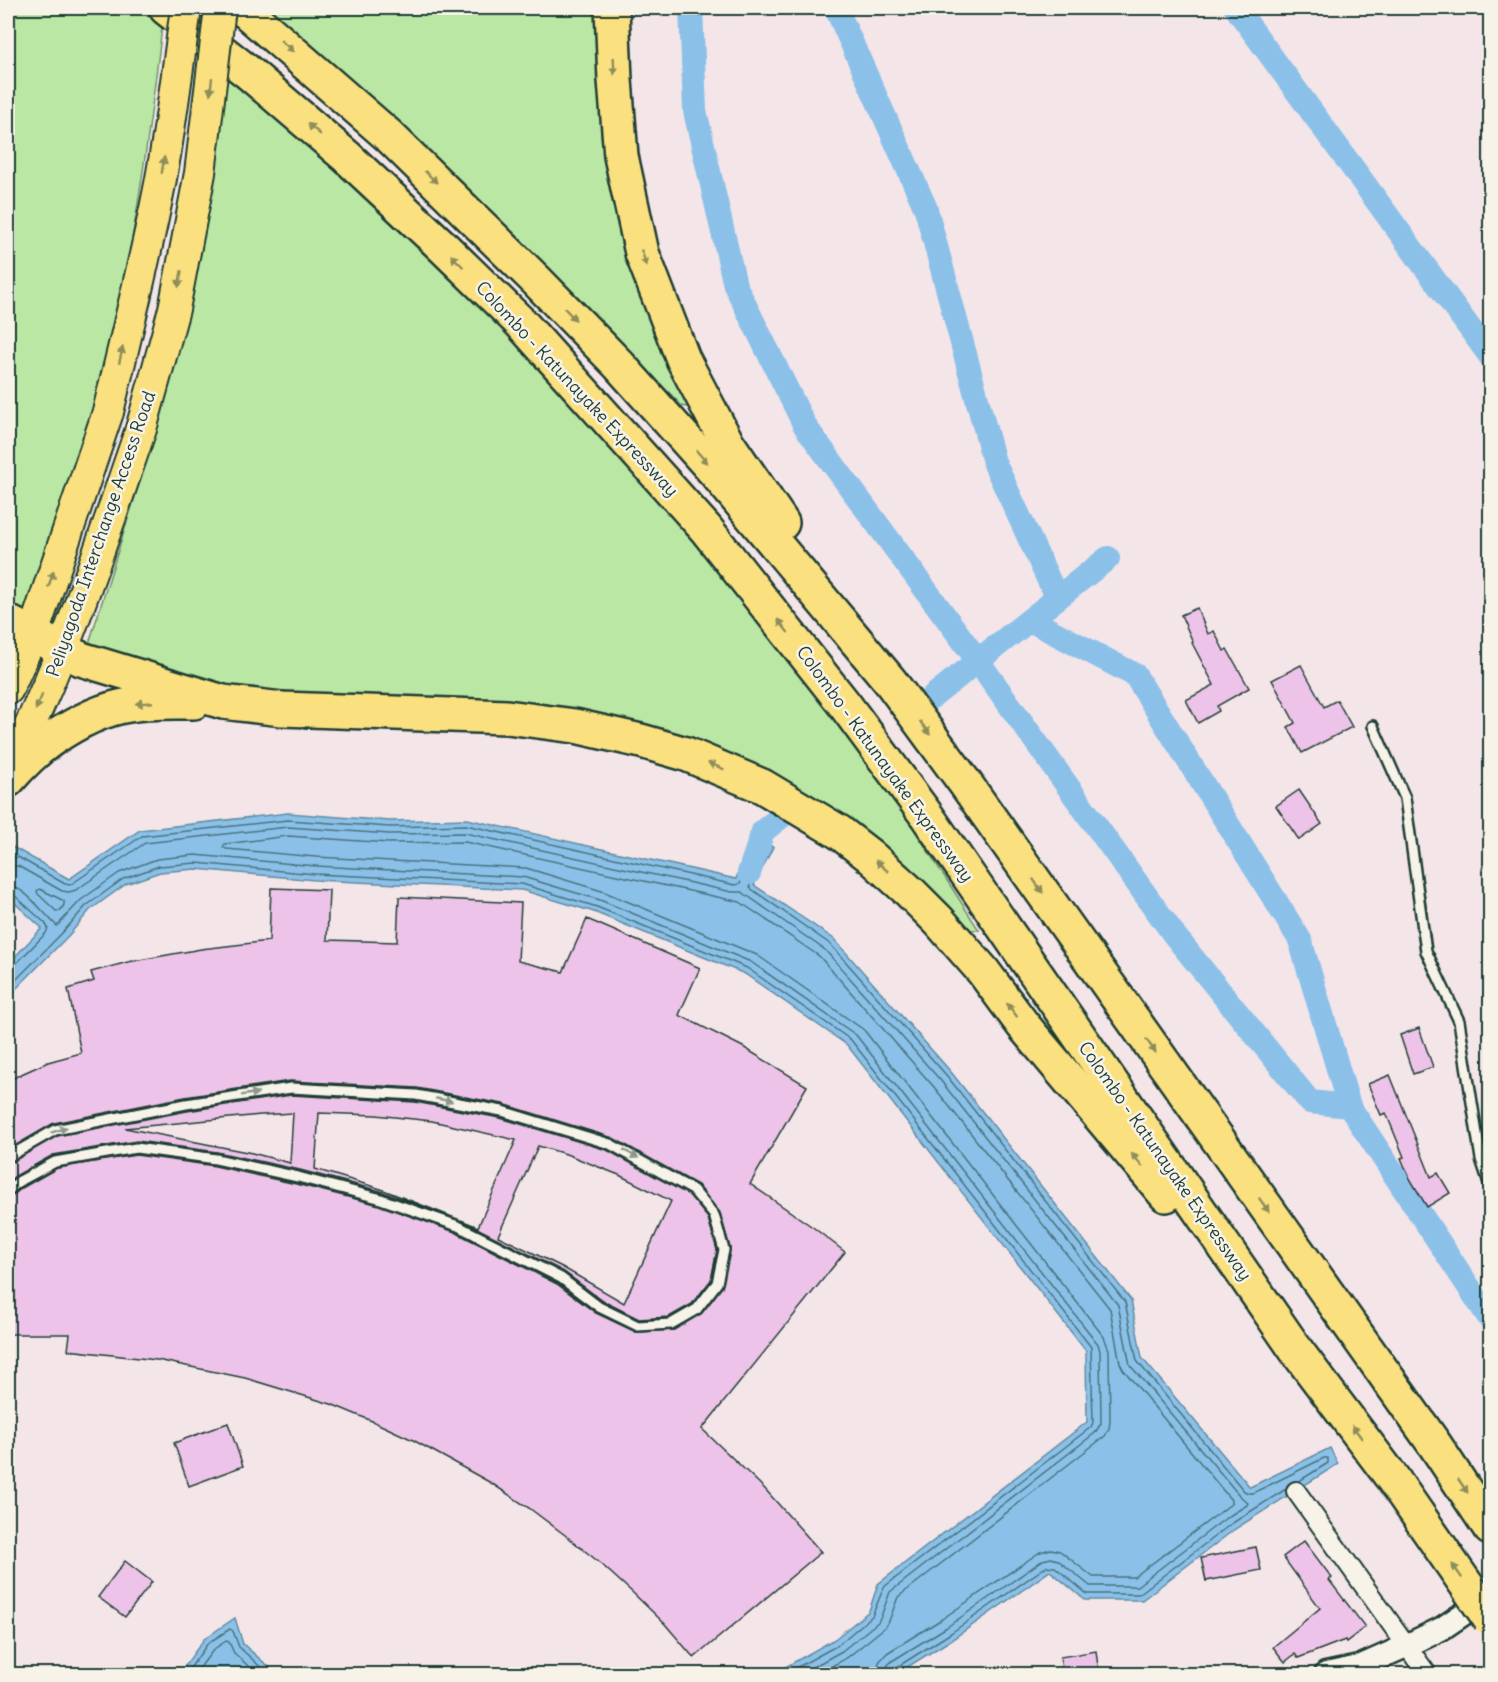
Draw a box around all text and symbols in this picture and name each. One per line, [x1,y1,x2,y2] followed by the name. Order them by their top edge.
[279,39,295,52] one-way arrow
[609,56,619,75] one-way arrow
[206,77,216,96] one-way arrow
[307,123,322,136] one-way arrow
[158,155,167,174] one-way arrow
[423,169,437,183] one-way arrow
[640,249,649,267] one-way arrow
[451,255,465,269] one-way arrow
[175,269,184,288] one-way arrow
[471,276,684,501] street label: Colombo - Katunayake Expressway
[562,307,576,321] one-way arrow
[117,346,127,364] one-way arrow
[41,388,160,680] street label: Peliyagoda Interchange Access Road
[695,450,709,465] one-way arrow
[47,570,57,588] one-way arrow
[776,618,789,634] one-way arrow
[792,641,979,887] street label: Colombo - Katunayake Expressway
[35,694,44,711] one-way arrow
[134,699,153,708] one-way arrow
[919,719,931,735] one-way arrow
[706,761,724,771] one-way arrow
[874,859,889,873] one-way arrow
[1032,878,1044,894] one-way arrow
[1007,1003,1019,1018] one-way arrow
[1074,1037,1257,1285] street label: Colombo - Katunayake Expressway
[1145,1037,1157,1053] one-way arrow
[241,1089,260,1098] one-way arrow
[435,1096,454,1105] one-way arrow
[50,1125,68,1134] one-way arrow
[622,1149,640,1159] one-way arrow
[1131,1153,1144,1168] one-way arrow
[1258,1196,1270,1212] one-way arrow
[1352,1425,1364,1440] one-way arrow
[1457,1478,1469,1494] one-way arrow
[1451,1564,1463,1580] one-way arrow

